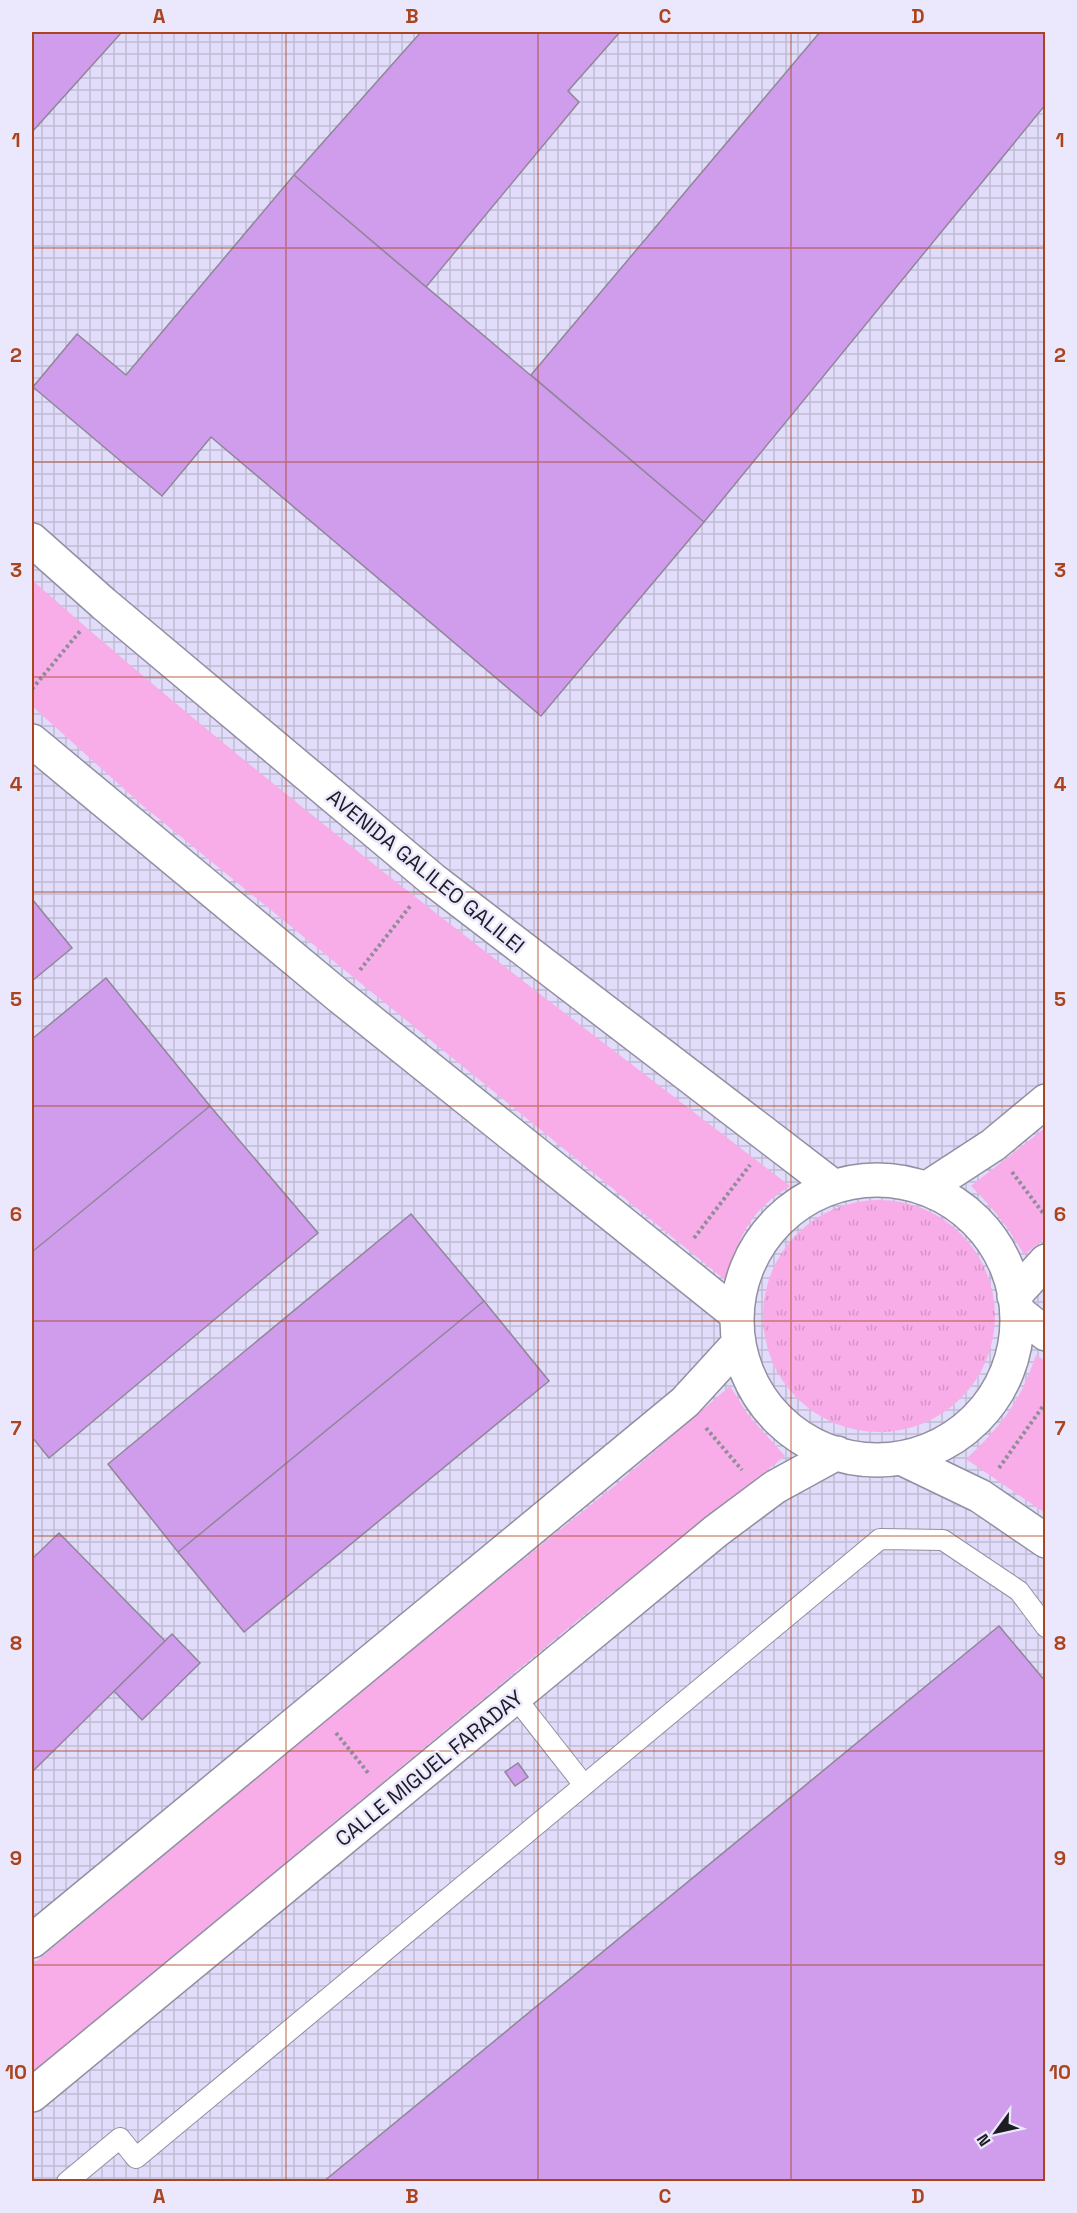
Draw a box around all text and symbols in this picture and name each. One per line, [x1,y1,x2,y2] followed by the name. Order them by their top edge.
[153,3,166,29] text: A
[405,3,419,29] text: B
[659,3,672,29] text: C
[911,3,925,29] text: D
[11,127,21,153] text: 1
[1055,127,1065,153] text: 1
[10,342,22,368] text: 2
[1054,342,1066,368] text: 2
[10,557,22,583] text: 3
[1054,557,1066,583] text: 3
[10,771,23,797] text: 4
[1054,771,1067,797] text: 4
[322,783,530,959] street label: AVENIDA GALILEO GALILEI
[10,986,22,1012] text: 5
[1054,986,1066,1012] text: 5
[10,1201,22,1227] text: 6
[1054,1201,1066,1227] text: 6
[10,1415,22,1441] text: 7
[1054,1415,1066,1441] text: 7
[10,1630,22,1656] text: 8
[1054,1630,1066,1656] text: 8
[329,1684,529,1852] street label: CALLE MIGUEL FARADAY
[10,1845,22,1871] text: 9
[1054,1845,1066,1871] text: 9
[5,2059,27,2085] text: 10
[1049,2059,1071,2085] text: 10
[966,2102,1026,2162] north arrow
[972,2130,996,2150] text: N
[153,2183,166,2209] text: A
[405,2183,419,2209] text: B
[659,2183,672,2209] text: C
[911,2183,925,2209] text: D

